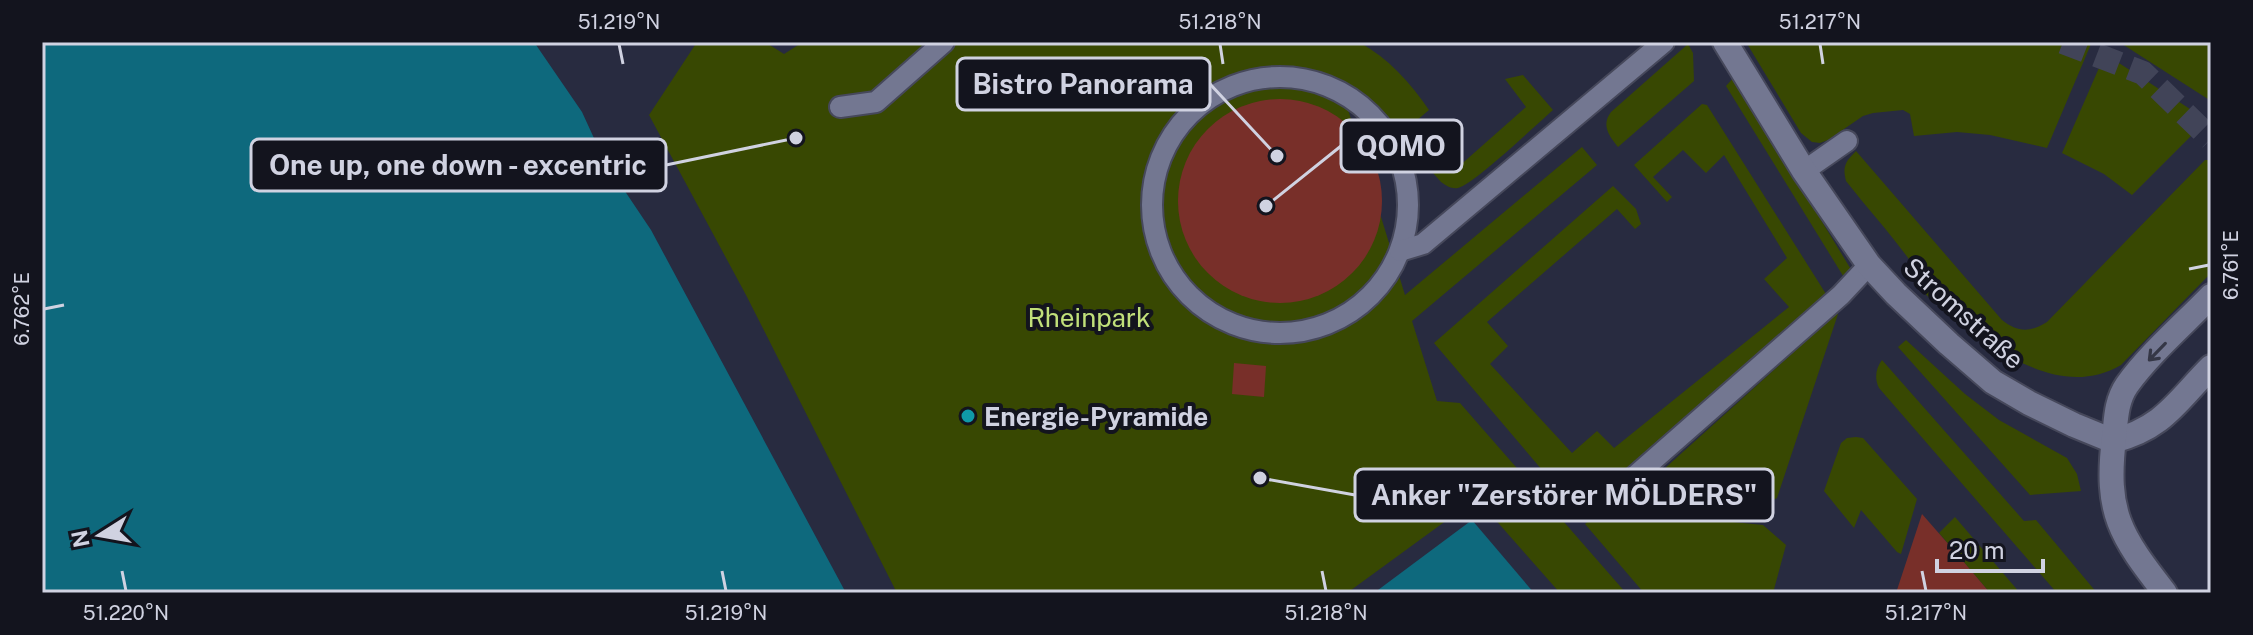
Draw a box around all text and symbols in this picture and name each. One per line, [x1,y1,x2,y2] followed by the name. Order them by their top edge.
[578,10,660,34] text: 51.219°N
[1178,10,1262,34] text: 51.218°N
[1779,10,1861,34] text: 51.217°N
[957,58,1210,110] callout: Bistro Panorama
[972,67,1194,100] text: Bistro Panorama
[1341,120,1462,172] callout: QOMO
[1356,129,1446,162] text: QOMO
[251,139,666,191] callout: One up, one down - excentric
[269,148,647,181] text: One up, one down - excentric
[2219,230,2243,300] text: 6.761°E
[1897,251,2031,375] street label: Stromstraße
[10,272,34,346] text: 6.762°E
[1027,302,1151,333] park label: Rheinpark
[2148,342,2167,361] one-way arrow
[984,401,1208,432] place label: Energie-Pyramide
[959,407,977,425] marker: Energie-Pyramide
[1355,469,1773,521] callout: Anker "Zerstörer MÖLDERS"
[1371,478,1757,511] text: Anker "Zerstörer MÖLDERS"
[60,495,140,575] north arrow
[1937,523,2043,573] scale bar
[66,528,95,550] text: N
[1949,536,2005,564] text: 20 m
[83,601,169,625] text: 51.220°N
[685,601,767,625] text: 51.219°N
[1284,601,1368,625] text: 51.218°N
[1885,601,1967,625] text: 51.217°N

